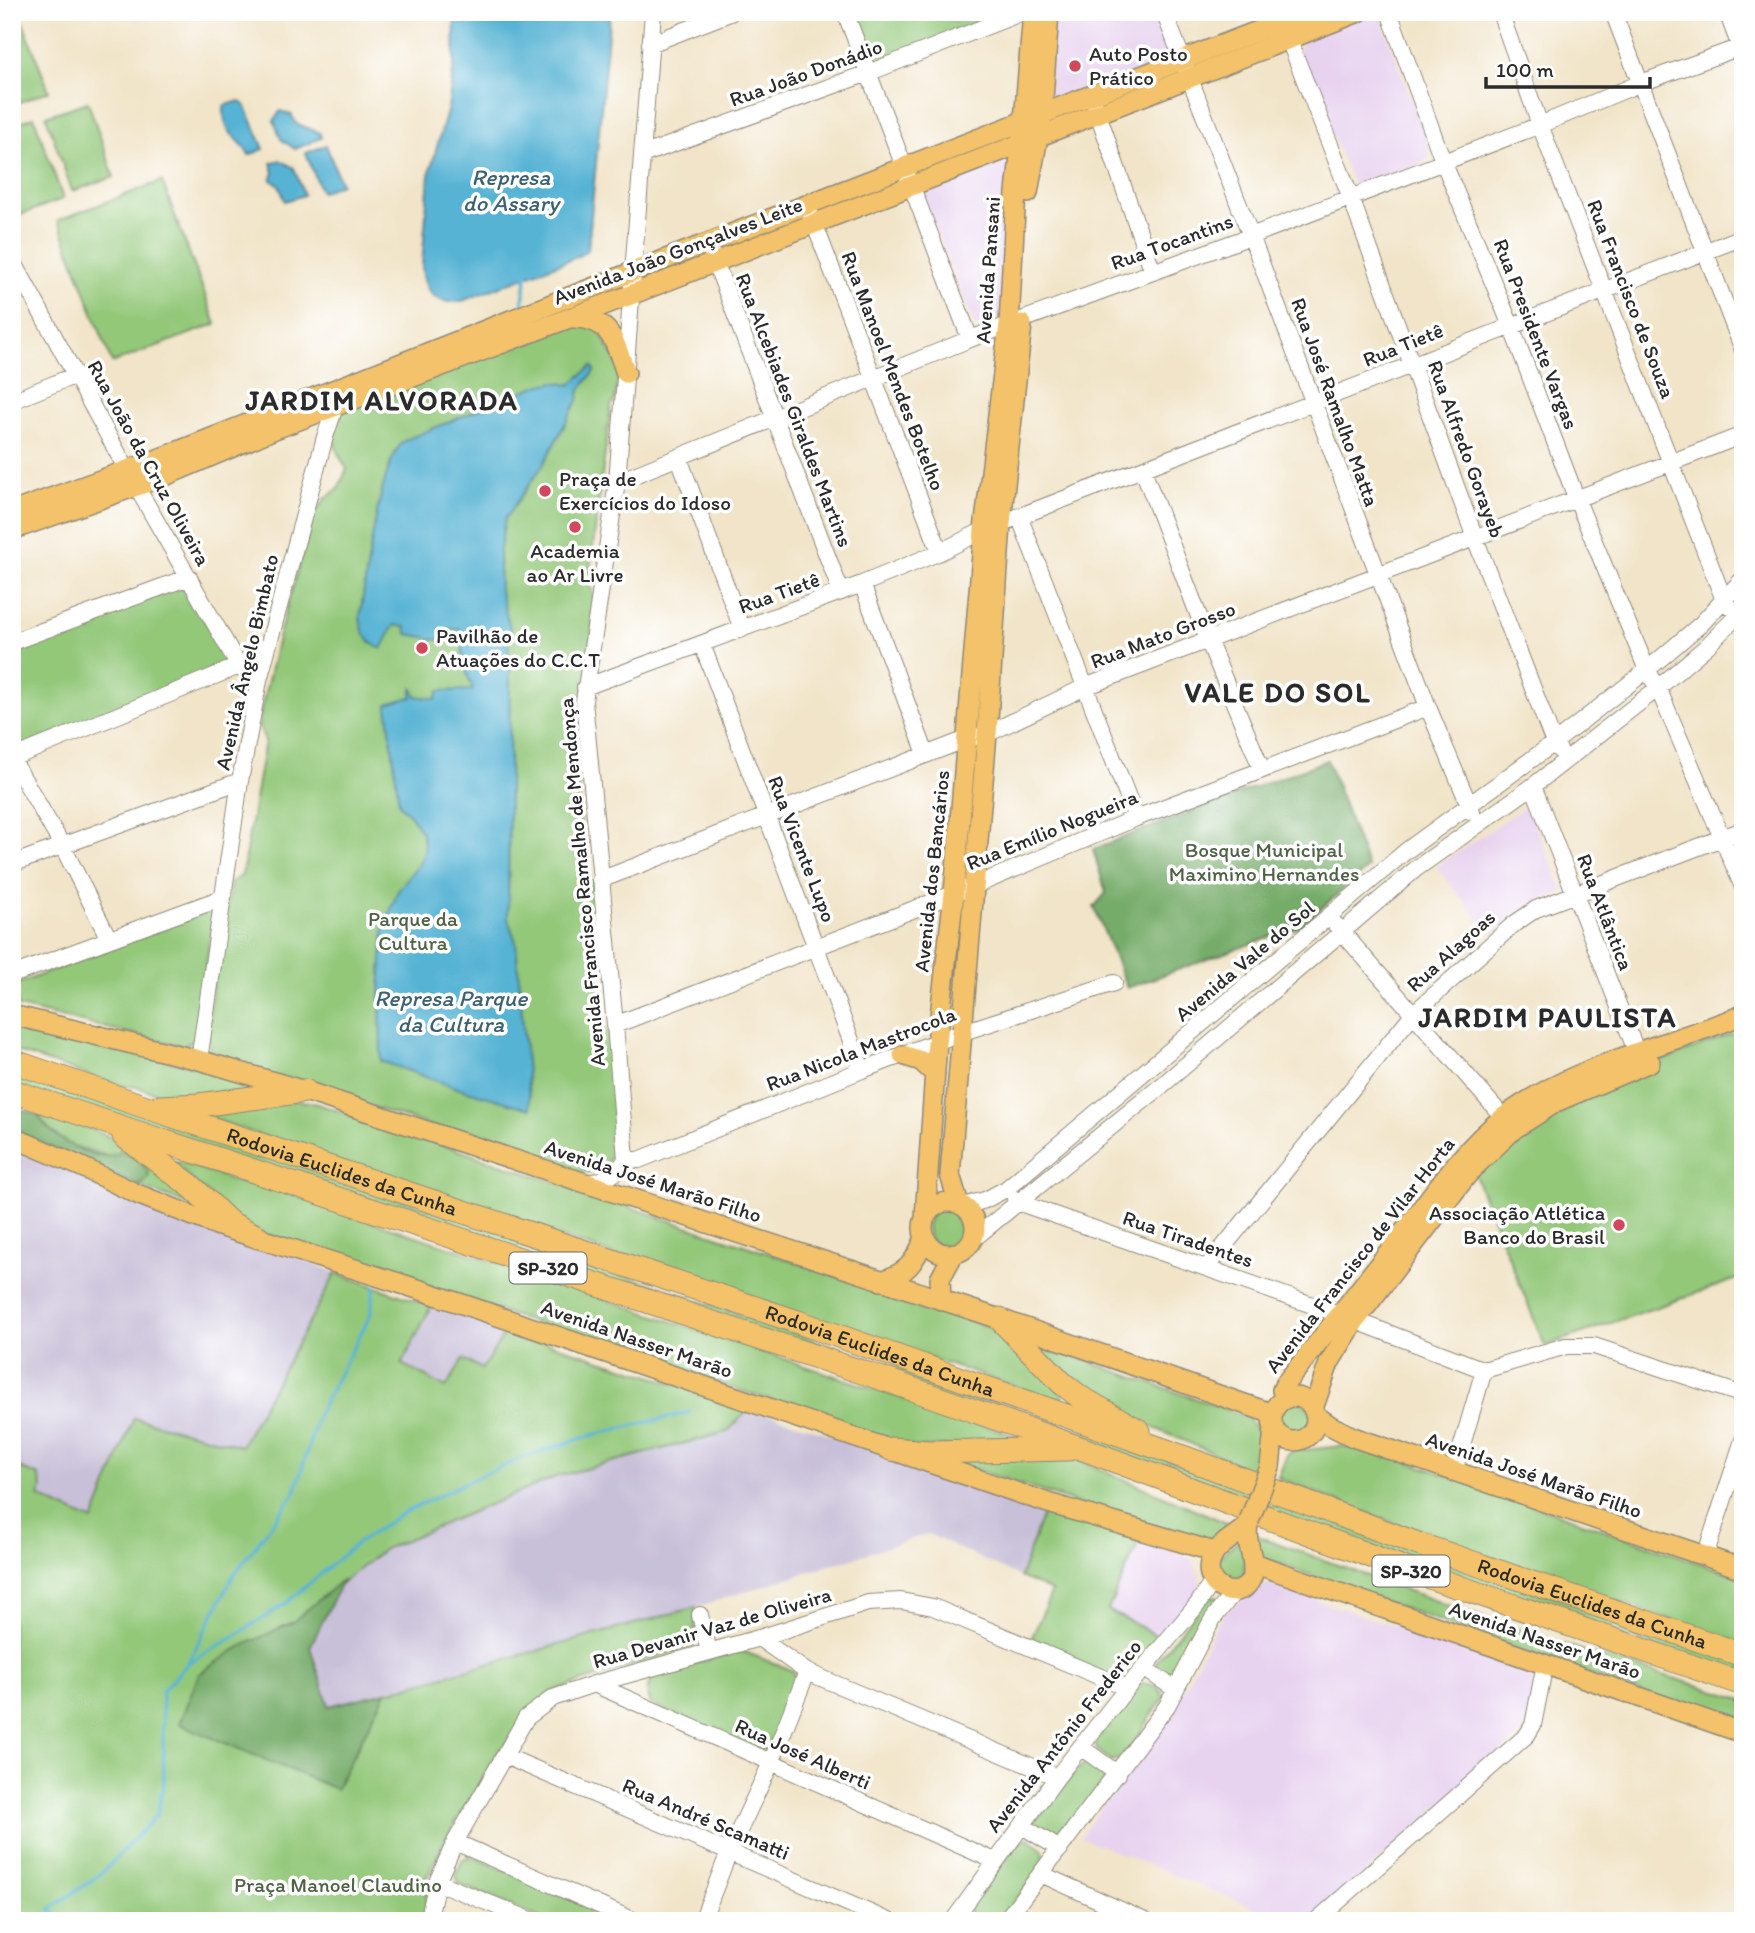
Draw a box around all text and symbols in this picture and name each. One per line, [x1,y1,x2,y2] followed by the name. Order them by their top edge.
[726,33,886,112] street label: Rua João Donádio
[1089,41,1188,90] place label: Auto Posto Prático
[1486,46,1650,90] scale bar
[1496,57,1554,82] text: 100 m
[1067,58,1083,74] marker: Auto Posto Prático
[463,163,561,217] water label: Represa do Assary
[550,191,806,310] street label: Avenida João Gonçalves Leite
[970,195,1005,344] street label: Avenida Pansani
[1582,196,1681,402] street label: Rua Francisco de Souza
[1107,208,1236,275] street label: Rua Tocantins
[1489,235,1584,432] street label: Rua Presidente Vargas
[836,248,951,494] street label: Rua Manoel Mendes Botelho
[731,269,858,550] street label: Rua Alcebiades Giraldes Martins
[1286,294,1385,510] street label: Rua José Ramalho Matta
[1359,317,1447,372] street label: Rua Tietê
[82,356,216,570] street label: Rua João da Cruz Oliveira
[1423,357,1510,541] street label: Rua Alfredo Gorayeb
[244,383,519,417] district label: JARDIM ALVORADA
[559,466,731,515] place label: Praça de Exercícios do Idoso
[537,483,553,499] marker: Praça de Exercícios do Idoso
[567,519,583,535] marker: Academia ao Ar Livre
[527,538,623,587] place label: Academia ao Ar Livre
[209,551,284,772] street label: Avenida Ângelo Bimbato
[735,566,823,619] street label: Rua Tietê
[1087,595,1239,674] street label: Rua Mato Grosso
[436,623,600,672] place label: Pavilhão de Atuações do C.C.T
[414,640,430,656] marker: Pavilhão de Atuações do C.C.T
[1185,675,1371,709] district label: VALE DO SOL
[553,697,610,1067] street label: Avenida Francisco Ramalho de Mendonça
[908,769,955,973] street label: Avenida dos Bancários
[763,772,842,926] street label: Rua Vicente Lupo
[962,784,1141,875] street label: Rua Emílio Nogueira
[1169,837,1359,886] park label: Bosque Municipal Maximino Hernandes
[1572,850,1639,974] street label: Rua Atlântica
[1170,895,1320,1026] street label: Avenida Vale do Sol
[1401,904,1500,997] street label: Rua Alagoas
[368,906,458,955] park label: Parque da Cultura
[375,984,528,1038] water label: Represa Parque da Cultura
[1418,1000,1677,1034] district label: JARDIM PAULISTA
[762,1001,959,1096] street label: Rua Nicola Mastrocola
[224,1121,461,1221] street label: Rodovia Euclides da Cunha
[1260,1132,1459,1378] street label: Avenida Francisco de Vilar Horta
[541,1134,765,1227] street label: Avenida José Marão Filho
[1429,1200,1605,1249] place label: Associação Atlética Banco do Brasil
[1120,1205,1257,1273] street label: Rua Tiradentes
[1611,1217,1627,1233] marker: Associação Atlética Banco do Brasil
[510,1252,586,1284] road number: SP-320
[538,1294,736,1383] street label: Avenida Nasser Marão
[762,1299,998,1402] street label: Rodovia Euclides da Cunha
[1423,1426,1645,1523] street label: Avenida José Marão Filho
[1474,1552,1711,1654] street label: Rodovia Euclides da Cunha
[1372,1555,1450,1586] road number: SP-320
[590,1582,834,1674] street label: Rua Devanir Vaz de Oliveira
[1446,1595,1644,1684] street label: Avenida Nasser Marão
[981,1634,1147,1837] street label: Avenida Antônio Frederico
[732,1712,875,1795] street label: Rua José Alberti
[619,1772,794,1865] street label: Rua André Scamatti
[234,1872,442,1897] park label: Praça Manoel Claudino

